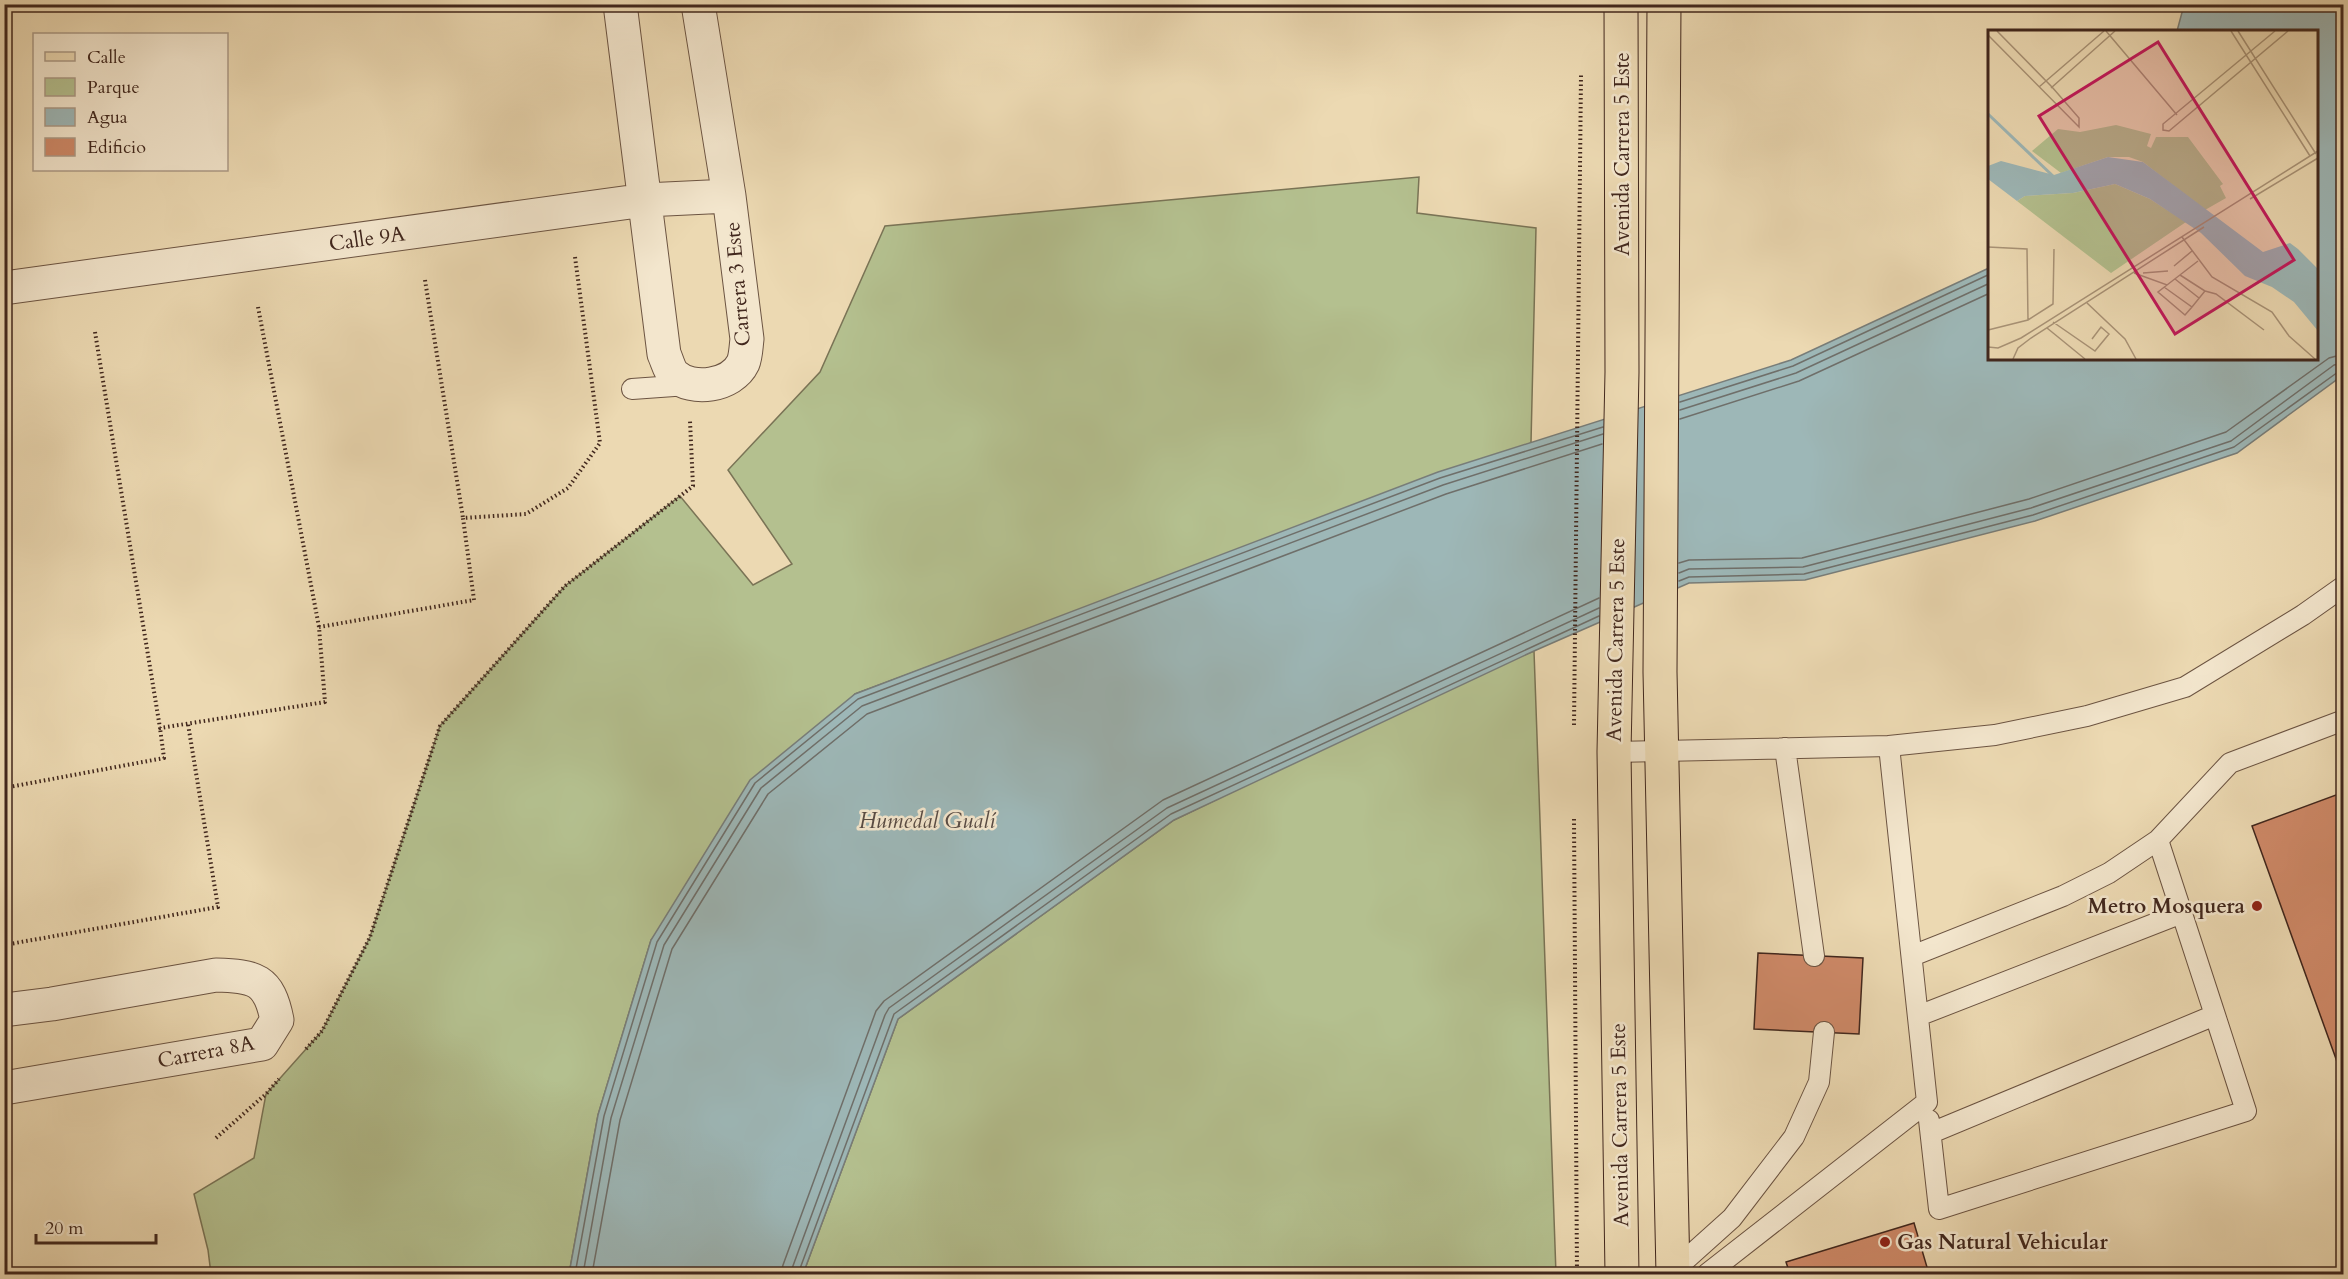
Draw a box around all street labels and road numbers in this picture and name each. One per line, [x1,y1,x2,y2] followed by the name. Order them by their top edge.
[1608,52,1637,256] street label: Avenida Carrera 5 Este
[327,219,407,259] street label: Calle 9A
[718,221,758,347] street label: Carrera 3 Este
[1600,538,1632,742] street label: Avenida Carrera 5 Este
[1604,1023,1636,1227] street label: Avenida Carrera 5 Este
[155,1028,257,1076] street label: Carrera 8A

